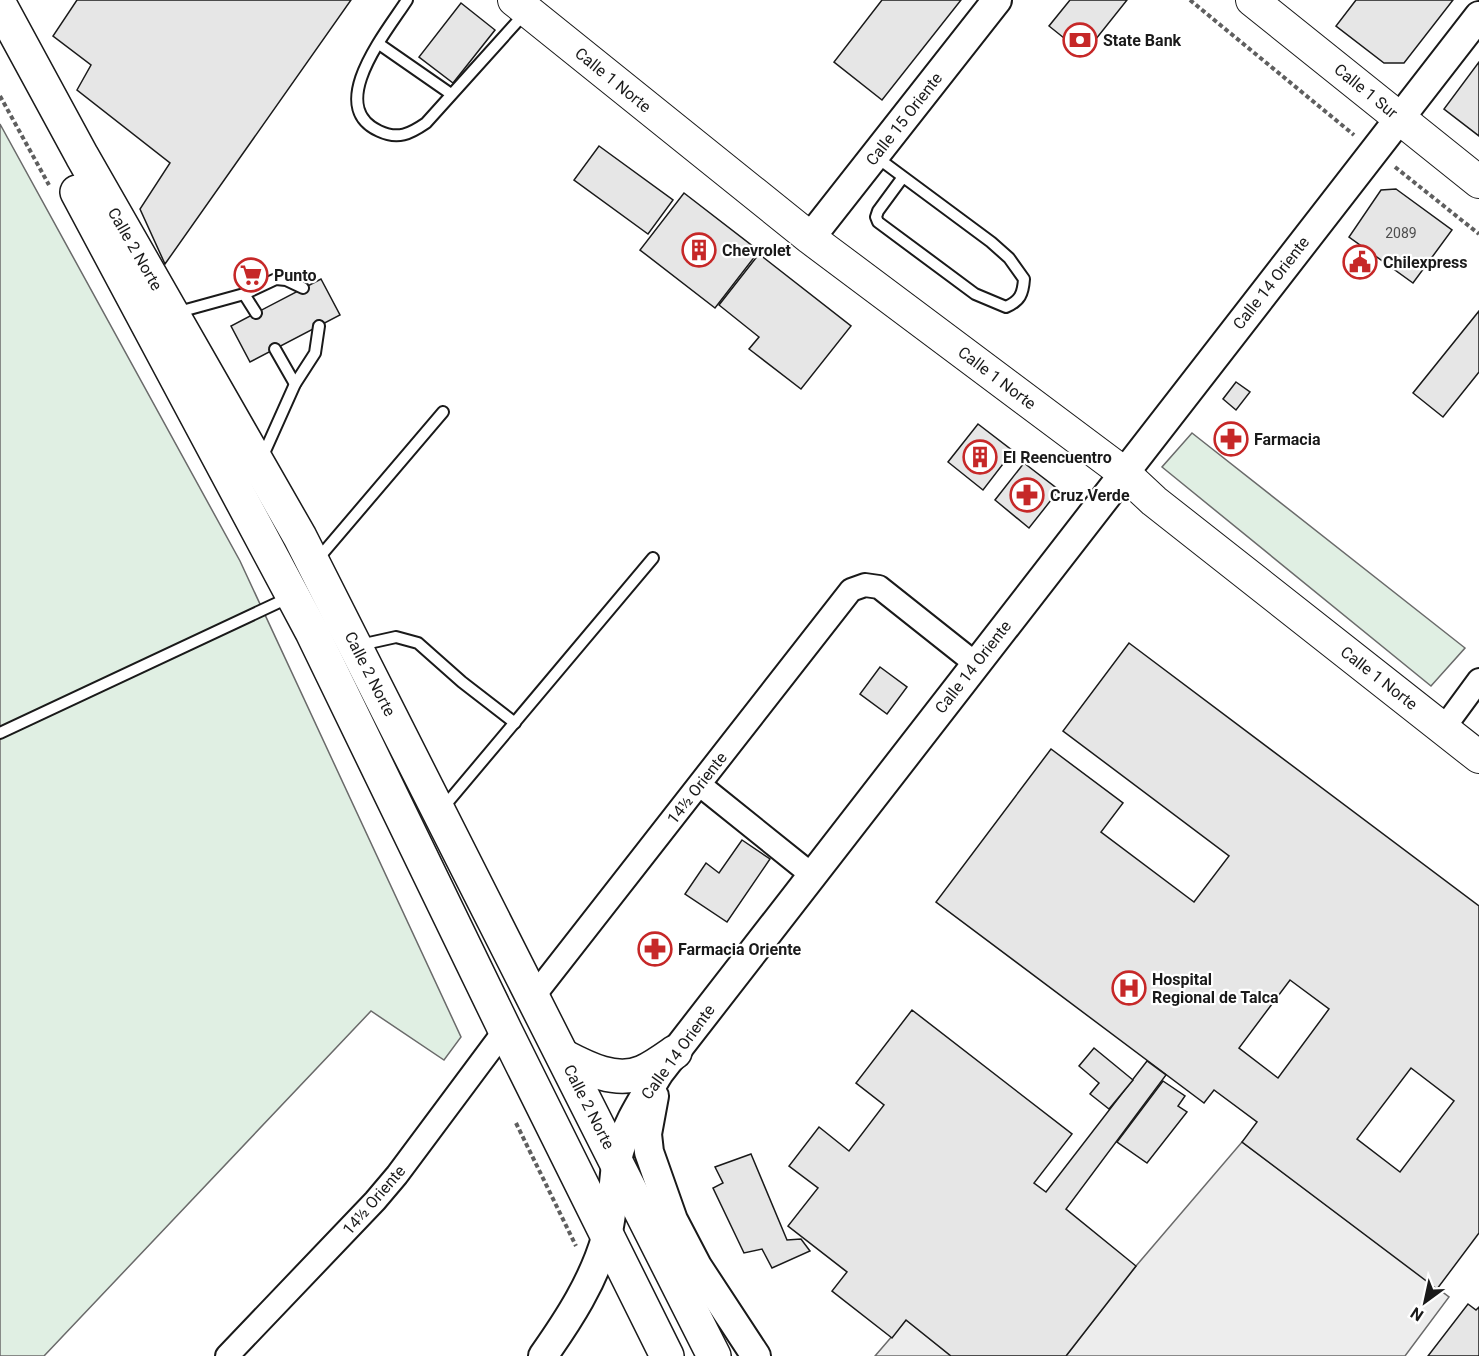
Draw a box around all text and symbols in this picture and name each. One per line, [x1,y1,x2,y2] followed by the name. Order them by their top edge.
[1062,22,1098,58] bank icon: State Bank
[1103,31,1182,50] place label: State Bank
[571,44,655,116] street label: Calle 1 Norte
[1330,60,1402,123] street label: Calle 1 Sur
[862,69,946,169] street label: Calle 15 Oriente
[104,204,166,294] street label: Calle 2 Norte
[1385,225,1417,241] house number: 2089
[681,232,717,268] building icon: Chevrolet
[1229,233,1313,333] street label: Calle 14 Oriente
[722,241,792,260] place label: Chevrolet
[1342,244,1378,280] public building icon: Chilexpress
[1383,253,1467,272] place label: Chilexpress
[233,257,269,293] supermarket icon: Punto
[274,266,316,285] place label: Punto
[954,343,1040,413] street label: Calle 1 Norte
[1213,421,1249,457] pharmacy icon: Farmacia
[1254,430,1321,449] place label: Farmacia
[962,439,998,475] building icon: El Reencuentro
[1003,448,1112,467] place label: El Reencuentro
[1009,477,1045,513] pharmacy icon: Cruz Verde
[1050,486,1130,505] place label: Cruz Verde
[931,617,1015,717] street label: Calle 14 Oriente
[341,629,399,719] street label: Calle 2 Norte
[1337,642,1421,714] street label: Calle 1 Norte
[663,748,731,828] street label: 14½ Oriente
[637,931,673,967] pharmacy icon: Farmacia Oriente
[678,940,802,959] place label: Farmacia Oriente
[1111,970,1147,1006] hospital icon: Hospital Regional de Talca
[1152,970,1279,1007] place label: Hospital Regional de Talca
[637,1001,719,1103] street label: Calle 14 Oriente
[560,1062,618,1152] street label: Calle 2 Norte
[339,1161,409,1239] street label: 14½ Oriente
[1395,1272,1455,1332] north arrow
[1407,1303,1427,1325] text: N

